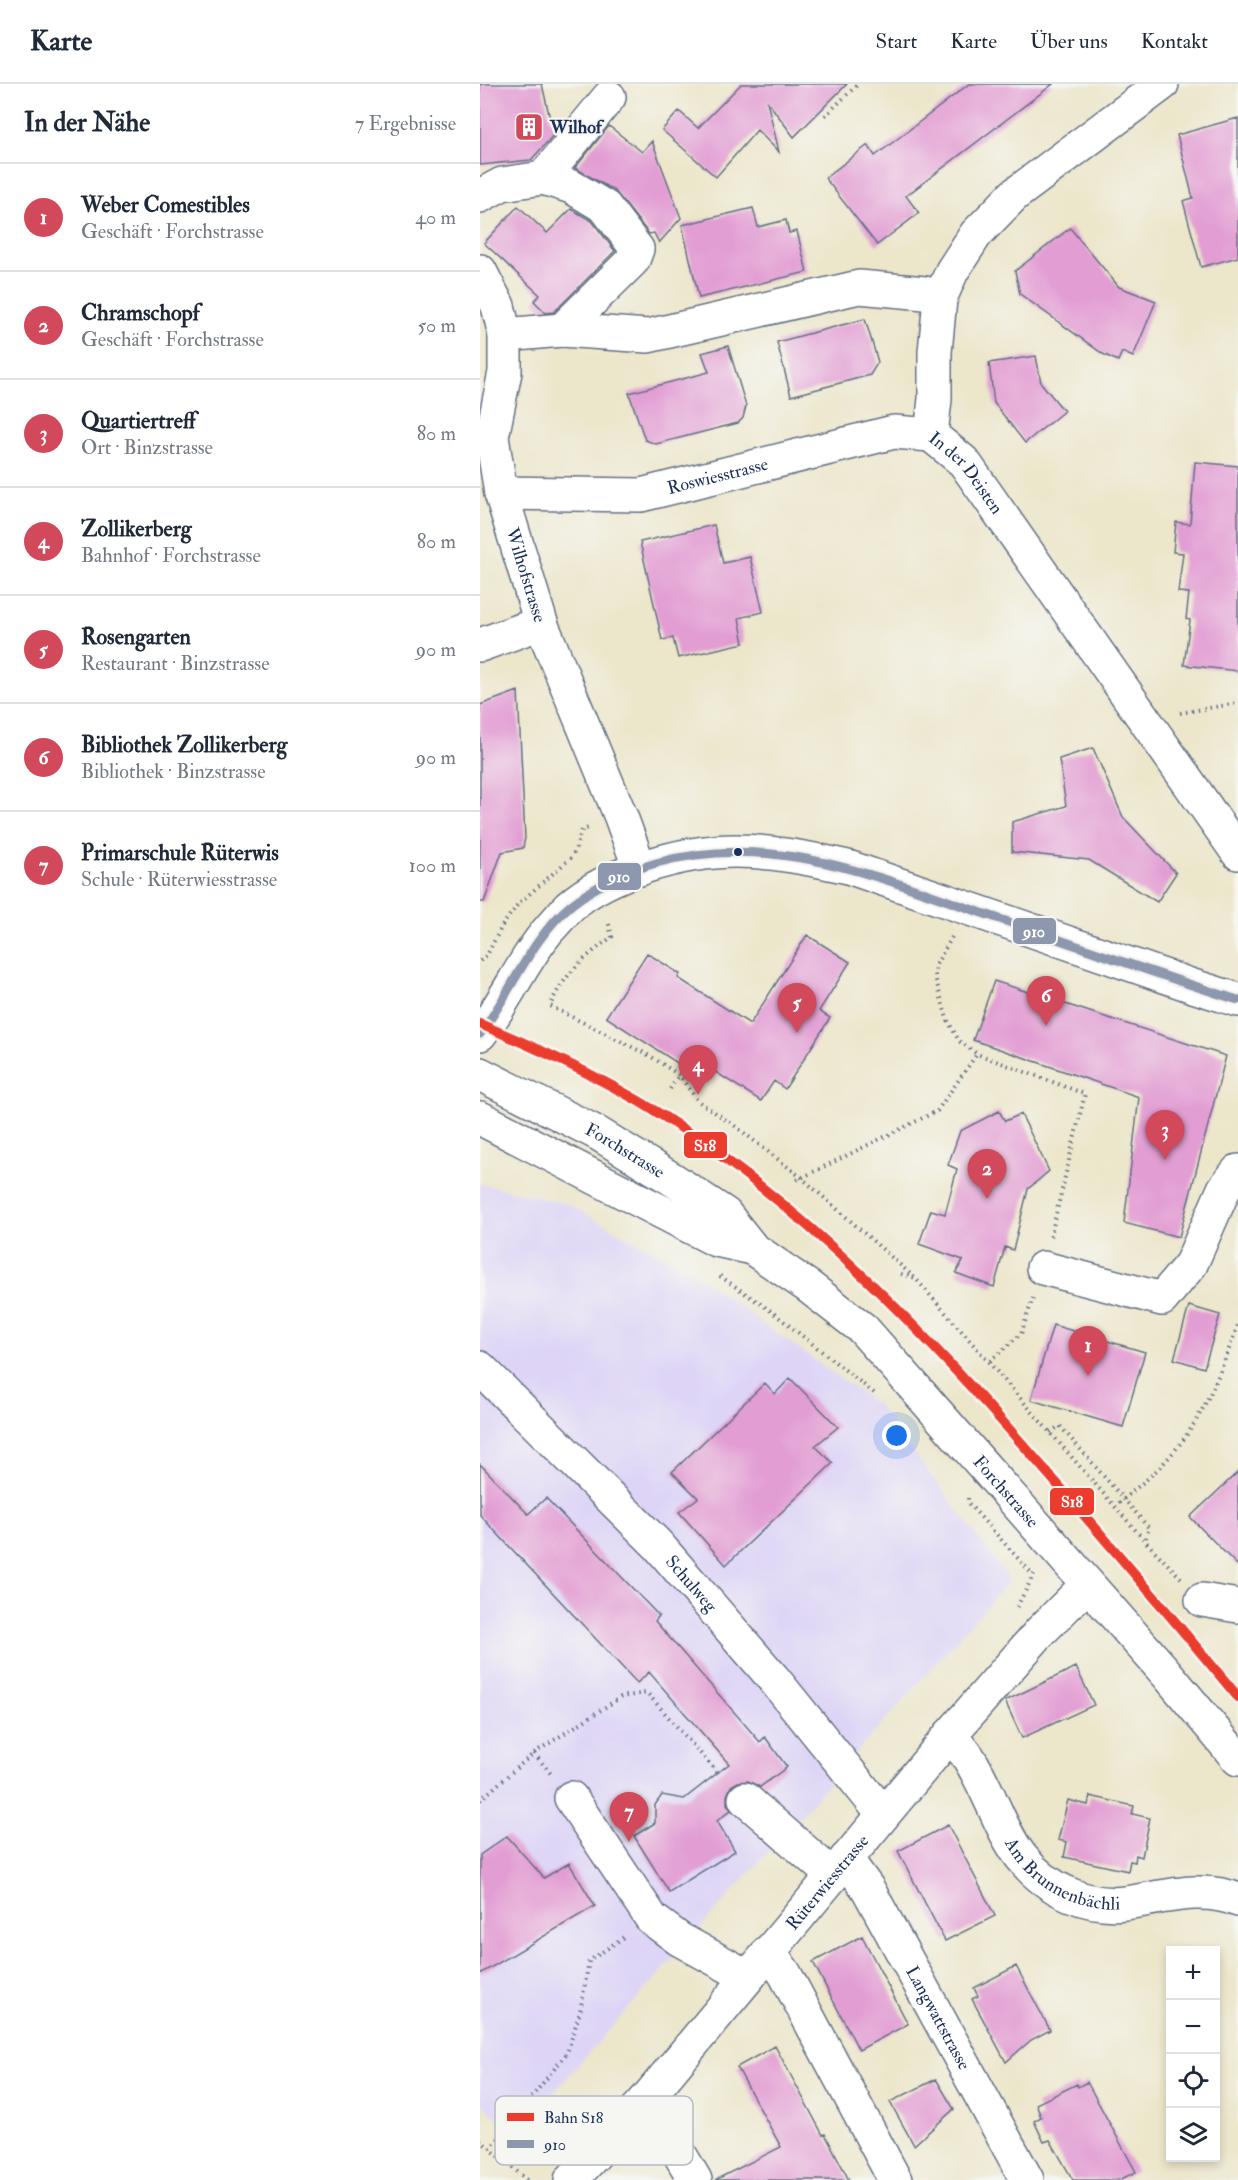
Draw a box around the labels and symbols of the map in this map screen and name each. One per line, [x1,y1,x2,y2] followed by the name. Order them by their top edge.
[513,111,545,143] building icon: Wilhof
[549,116,605,139] place label: Wilhof
[924,426,1008,518] street label: In der Deisten
[665,452,771,500] street label: Roswiesstrasse
[501,524,552,626] street label: Wilhofstrasse
[732,846,744,858] unlabelled marker
[597,862,642,891] line badge: 910
[606,867,630,887] text: 910
[1012,917,1057,945] line badge: 910
[1021,922,1045,942] text: 910
[1026,976,1066,1026] pin: 6
[778,984,816,1033] pin: 5
[678,1046,718,1095] pin: 4
[1146,1110,1184,1160] pin: 3
[582,1118,669,1184] street label: Forchstrasse
[683,1131,728,1159] line badge: S18
[694,1136,717,1156] text: S18
[968,1150,1006,1199] pin: 2
[1068,1326,1108,1376] pin: 1
[882,1421,911,1450] your location
[968,1451,1045,1533] street label: Forchstrasse
[1049,1487,1095,1516] line badge: S18
[1061,1492,1084,1512] text: S18
[660,1550,723,1618] street label: Schulweg
[610,1792,648,1842] pin: 7
[781,1829,874,1935] street label: Rüterwiesstrasse
[999,1832,1121,1915] street label: Am Brunnenbächli
[901,1962,976,2074] street label: Langwattstrasse
[495,2096,693,2165] legend
[544,2108,604,2128] text: Bahn S18
[543,2135,566,2155] text: 910

